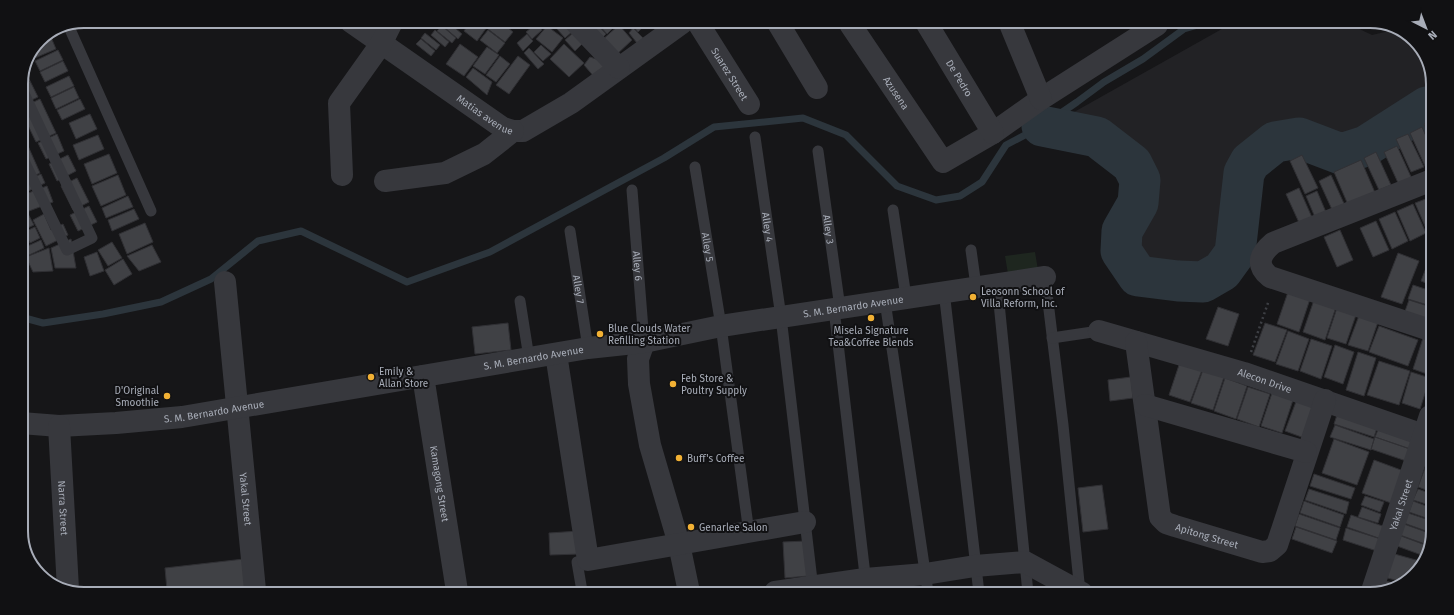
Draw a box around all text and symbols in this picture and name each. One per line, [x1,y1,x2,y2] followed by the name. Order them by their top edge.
[1406,8,1446,48] north arrow
[1425,28,1439,42] text: N
[708,46,750,103] street label: Suarez Street
[943,58,975,99] street label: De Pedro
[880,75,911,112] street label: Azusena
[454,93,514,138] street label: Matias avenue
[759,212,775,244] street label: Alley 4
[820,214,836,245] street label: Alley 3
[699,232,715,263] street label: Alley 5
[630,250,644,281] street label: Alley 6
[570,274,586,305] street label: Alley 7
[981,286,1065,310] place label: Leosonn School of Villa Reform, Inc.
[968,292,978,302] marker: Leosonn School of Villa Reform, Inc.
[802,293,904,321] street label: S. M. Bernardo Avenue
[866,313,876,323] marker: Misela Signature Tea&Coffee Blends
[608,323,691,347] place label: Blue Clouds Water Refilling Station
[829,325,914,349] place label: Misela Signature Tea&Coffee Blends
[595,329,605,339] marker: Blue Clouds Water Refilling Station
[483,344,585,373] street label: S. M. Bernardo Avenue
[379,366,428,390] place label: Emily & Allan Store
[1236,366,1293,396] street label: Alecon Drive
[366,372,376,382] marker: Emily & Allan Store
[681,373,747,397] place label: Feb Store & Poultry Supply
[668,379,678,389] marker: Feb Store & Poultry Supply
[115,385,159,409] place label: D'Original Smoothie
[162,391,172,401] marker: D'Original Smoothie
[163,398,265,426] street label: S. M. Bernardo Avenue
[427,445,451,523] street label: Kamagong Street
[674,453,684,463] marker: Buff's Coffee
[687,453,744,465] place label: Buff's Coffee
[237,472,254,527] street label: Yakal Street
[1387,478,1416,532] street label: Yakal Street
[55,480,70,536] street label: Narra Street
[686,522,696,532] marker: Genarlee Salon
[699,522,768,534] place label: Genarlee Salon
[1174,522,1240,552] street label: Apitong Street

